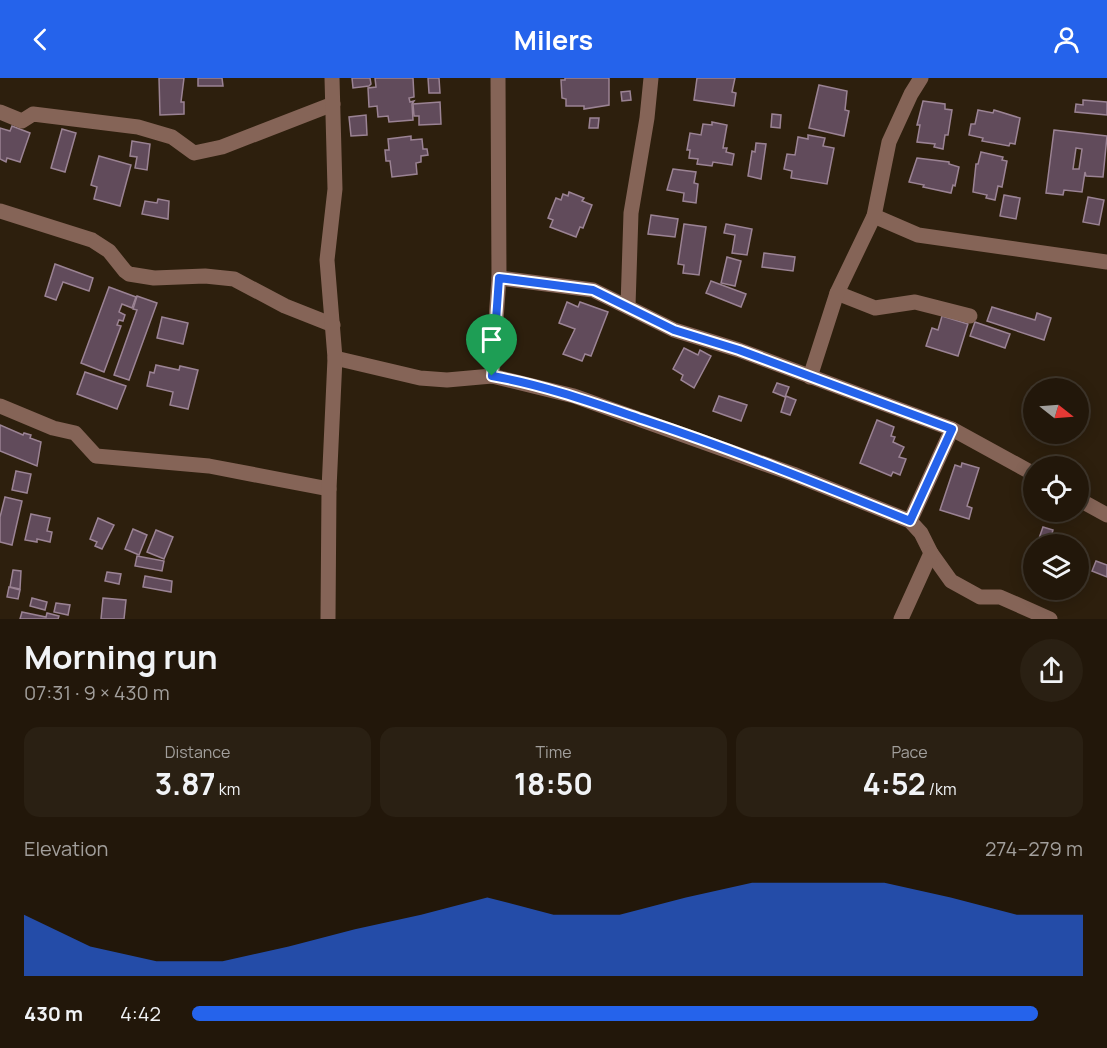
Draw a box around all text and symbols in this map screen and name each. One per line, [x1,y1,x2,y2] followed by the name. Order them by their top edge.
[514,21,593,58] text: Milers
[24,23,57,56] icon: back
[1050,23,1083,56] icon: person
[466,314,517,376] pin
[475,323,508,356] icon: arrive
[1023,378,1089,444] north arrow
[1023,378,1089,600] map controls
[1023,456,1089,522] button: locate
[1023,534,1089,600] button: layers
[24,634,218,679] text: Morning run
[1020,639,1083,702] button: share
[24,679,170,706] text: 07:31 · 9 × 430 m
[165,741,230,763] text: Distance
[535,741,572,763] text: Time
[891,741,928,763] text: Pace
[155,763,216,804] text: 3.87
[514,763,593,804] text: 18:50
[862,763,926,804] text: 4:52
[216,778,240,800] text: km
[926,778,957,800] text: /km
[24,835,108,862] text: Elevation
[985,835,1083,862] text: 274–279 m
[24,1000,83,1027] text: 430 m
[120,1000,161,1027] text: 4:42

